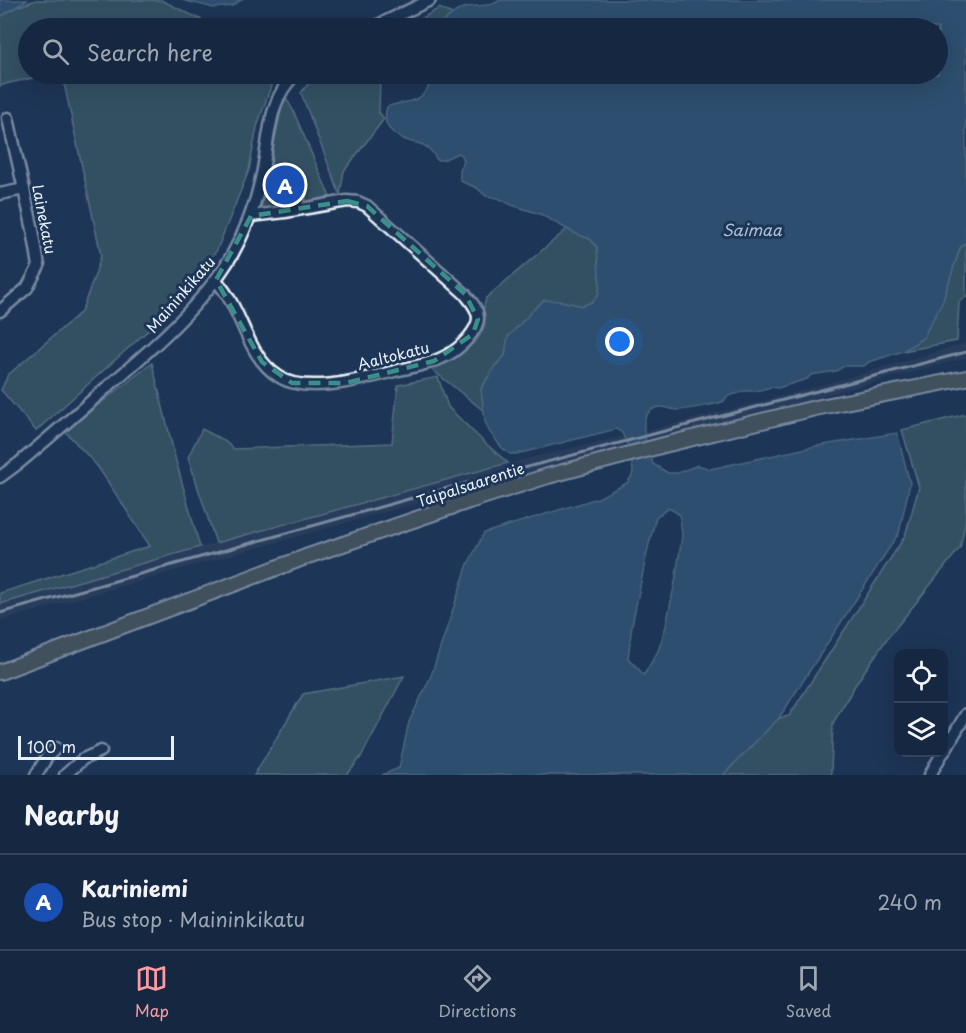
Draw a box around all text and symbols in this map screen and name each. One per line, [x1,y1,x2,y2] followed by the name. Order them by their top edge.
[18,18,948,84] search box
[39,35,72,68] icon: search
[87,35,213,68] text: Search here
[266,162,304,207] pin: A
[27,182,63,256] street label: Lainekatu
[722,217,783,241] water label: Saimaa
[140,251,220,337] street label: Maininkikatu
[605,327,634,356] your location
[355,335,431,375] street label: Aaltokatu
[413,456,527,512] street label: Taipalsaarentie
[894,649,948,757] map controls
[894,649,948,703] button: locate
[894,703,948,757] button: layers
[18,733,174,760] scale bar
[27,734,76,758] text: 100 m
[24,795,119,834] text: Nearby
[81,871,188,904] text: Kariniemi
[36,887,51,917] text: A
[877,887,942,917] text: 240 m
[81,904,305,934] text: Bus stop · Maininkikatu
[135,962,169,1022] tab: Map
[438,962,516,1022] tab: Directions
[786,962,831,1022] tab: Saved

